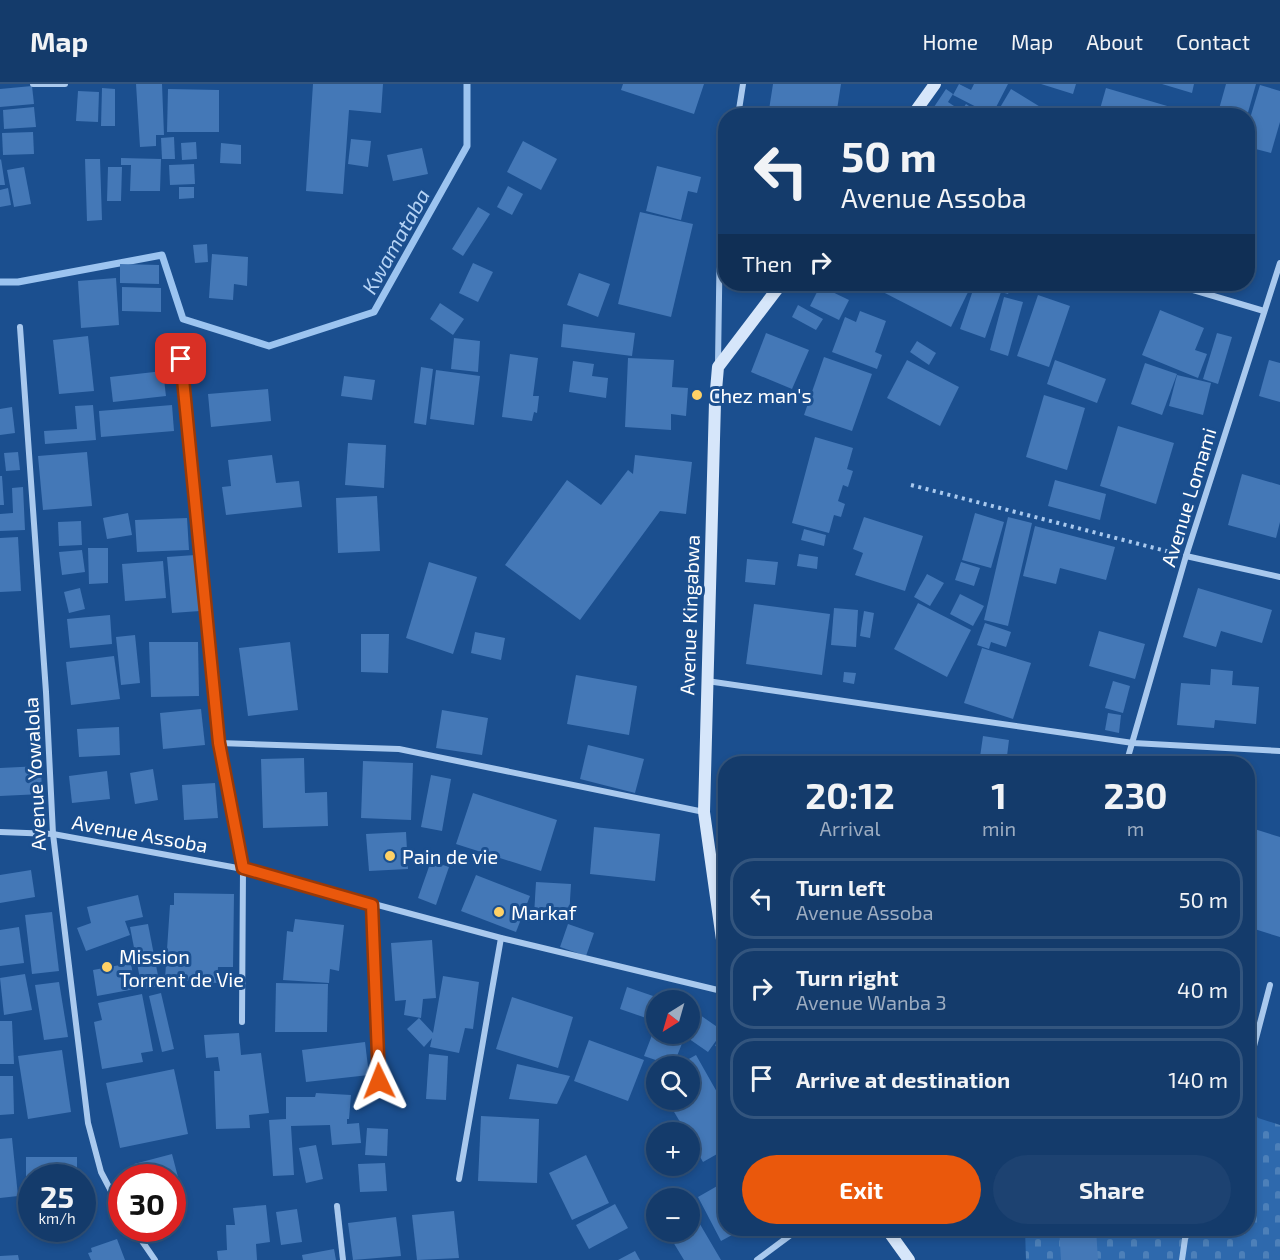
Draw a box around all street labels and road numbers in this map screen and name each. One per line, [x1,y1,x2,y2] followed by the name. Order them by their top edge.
[1155,425,1221,569] street label: Avenue Lomami
[674,534,704,696] street label: Avenue Kingabwa
[18,697,50,851] street label: Avenue Yowalola
[70,809,210,857] street label: Avenue Assoba

